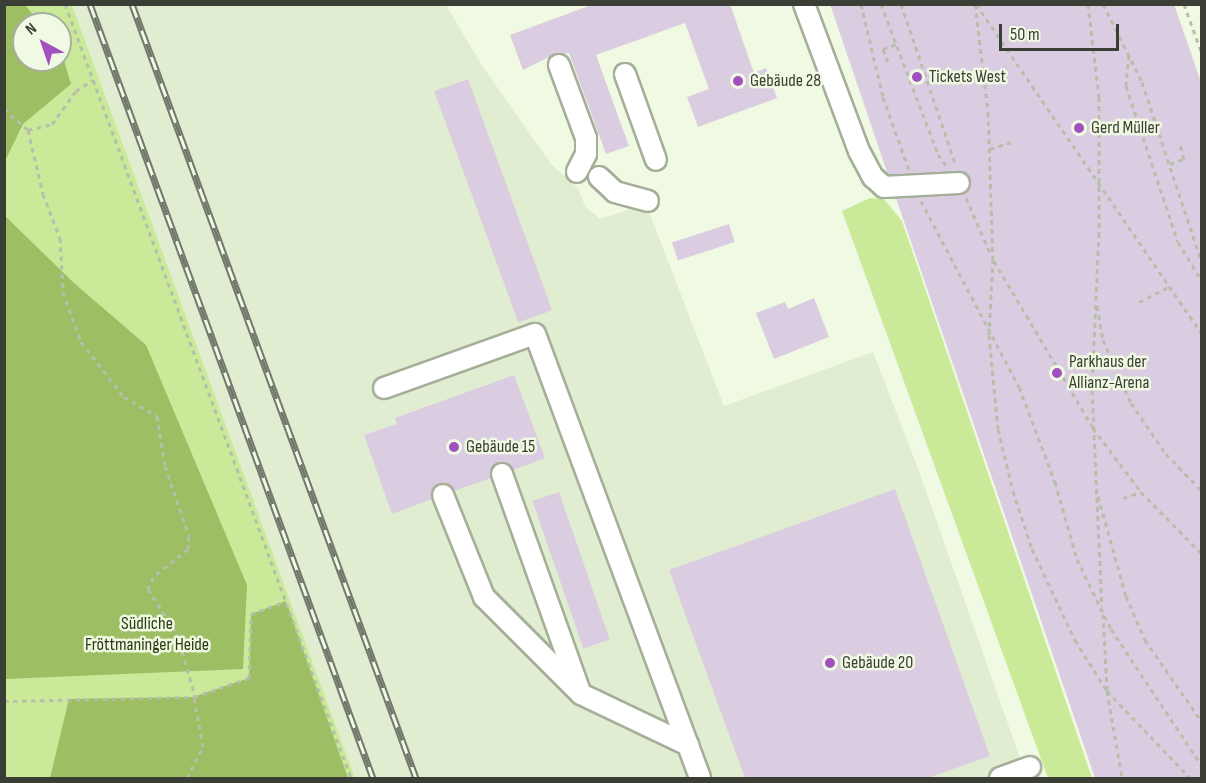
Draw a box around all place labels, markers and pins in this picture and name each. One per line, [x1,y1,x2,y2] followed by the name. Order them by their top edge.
[929,66,1006,88] place label: Tickets West
[750,70,821,92] place label: Gebäude 28
[910,70,924,84] marker: Tickets West
[731,74,745,88] marker: Gebäude 28
[1091,117,1160,139] place label: Gerd Müller
[1072,121,1086,135] marker: Gerd Müller
[1069,352,1149,394] place label: Parkhaus der Allianz-Arena
[1050,366,1064,380] marker: Parkhaus der Allianz-Arena
[466,436,535,458] place label: Gebäude 15
[447,440,461,454] marker: Gebäude 15
[842,652,913,674] place label: Gebäude 20
[823,656,837,670] marker: Gebäude 20

